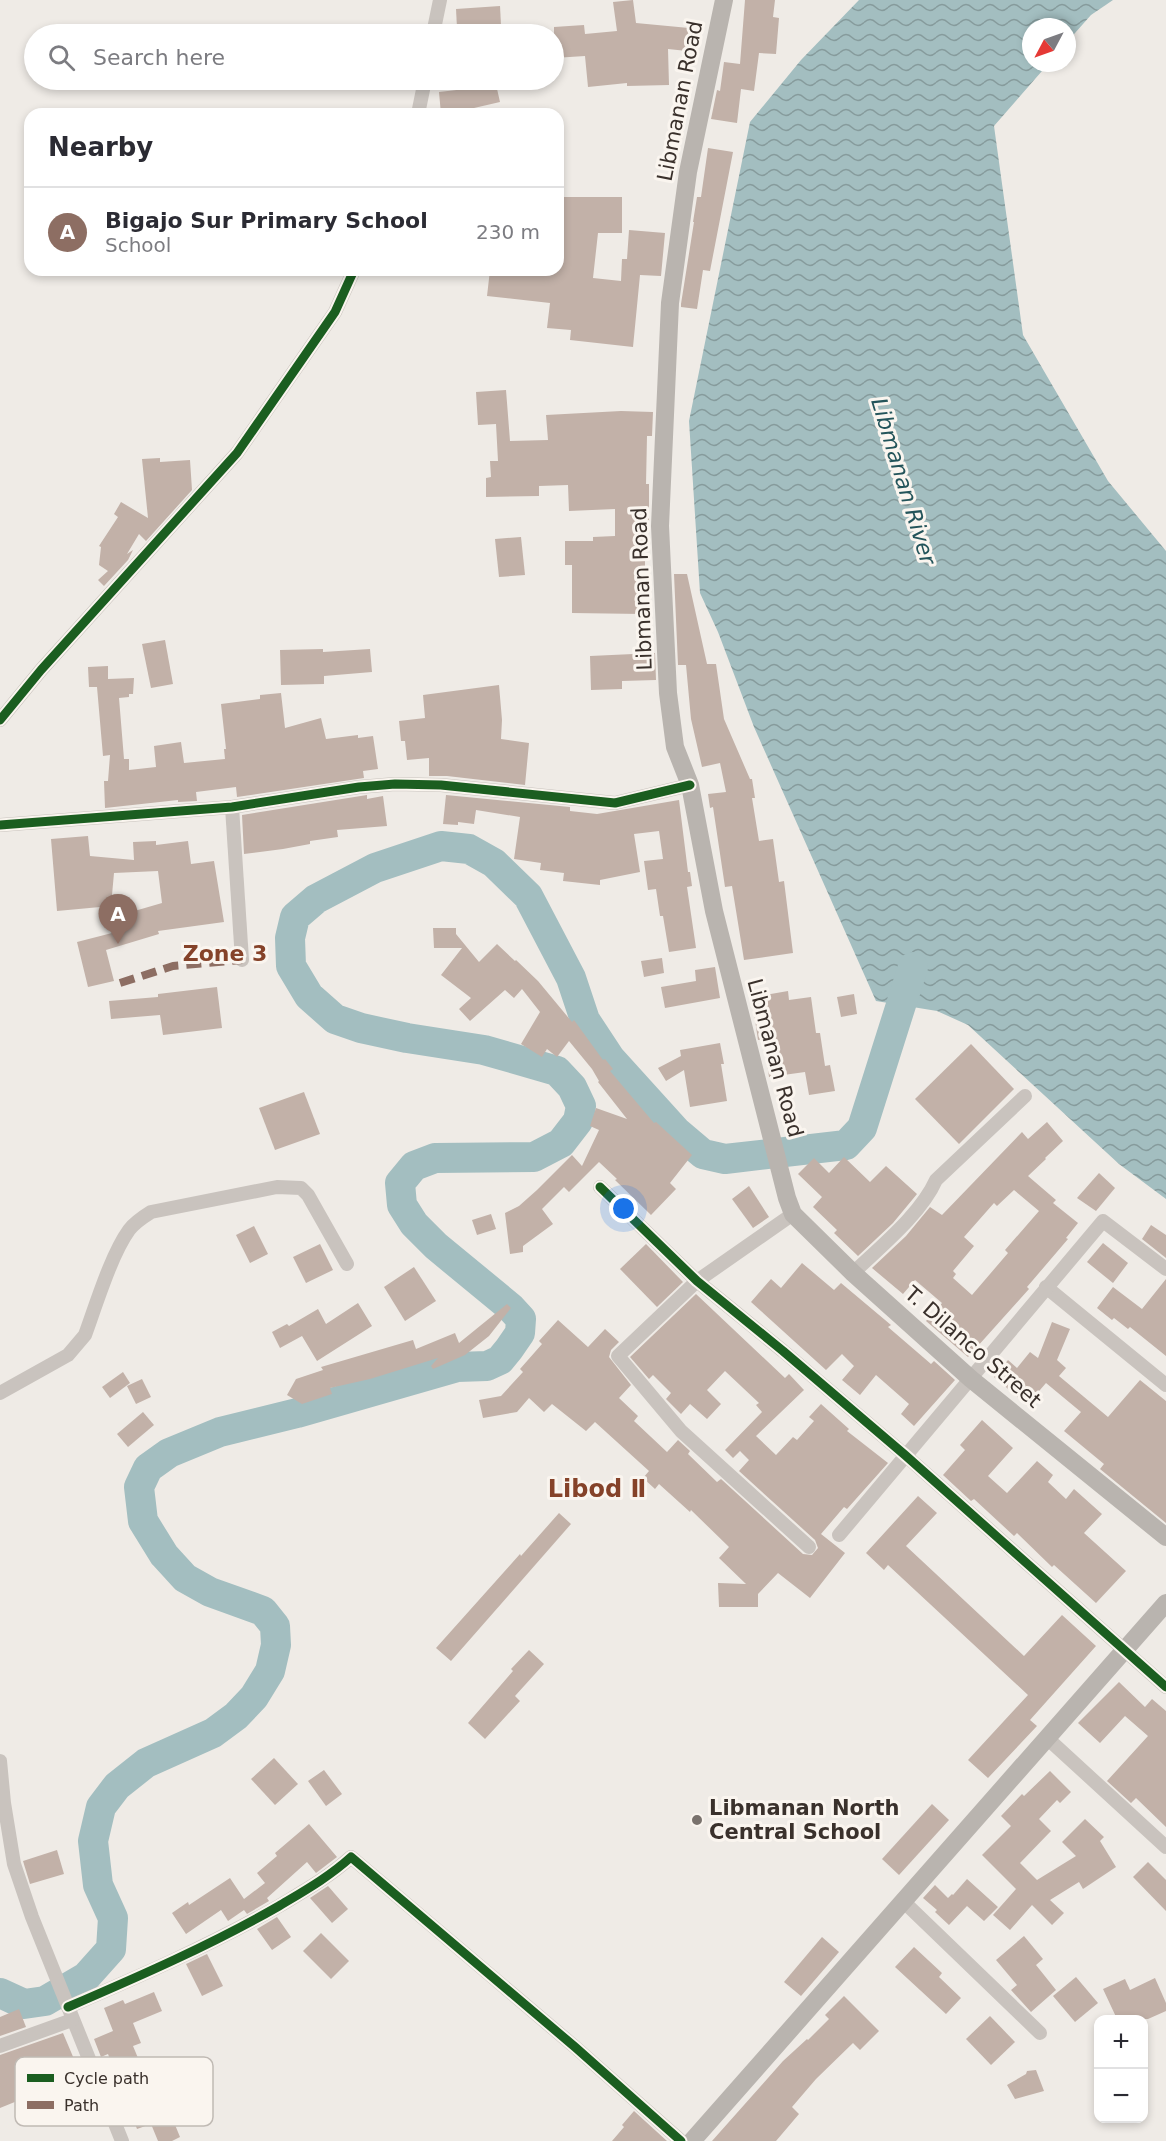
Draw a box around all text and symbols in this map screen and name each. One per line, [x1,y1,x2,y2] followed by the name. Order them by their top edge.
[1022,18,1076,72] north arrow
[653,19,707,183] street label: Libmanan Road
[24,24,564,90] search box
[45,41,78,74] icon: search
[93,45,225,70] text: Search here
[48,132,153,162] text: Nearby
[105,208,428,233] text: Bigajo Sur Primary School
[60,220,75,244] text: A
[476,220,540,244] text: 230 m
[105,233,171,257] text: School
[866,395,941,569] water label: Libmanan River
[627,507,657,671] street label: Libmanan Road
[98,894,138,944] pin: A
[183,941,267,966] district label: Zone 3
[742,976,808,1140] street label: Libmanan Road
[609,1194,638,1223] your location
[899,1281,1046,1413] street label: T. Dilanco Street
[548,1475,646,1503] district label: Libod Ⅱ
[709,1796,899,1844] place label: Libmanan North Central School
[690,1813,704,1827] marker: Libmanan North Central School
[1094,2015,1148,2123] map controls
[1094,2015,1148,2069] button: +
[15,2057,213,2126] legend
[64,2069,149,2088] text: Cycle path
[1094,2069,1148,2123] button: −
[64,2096,99,2115] text: Path

